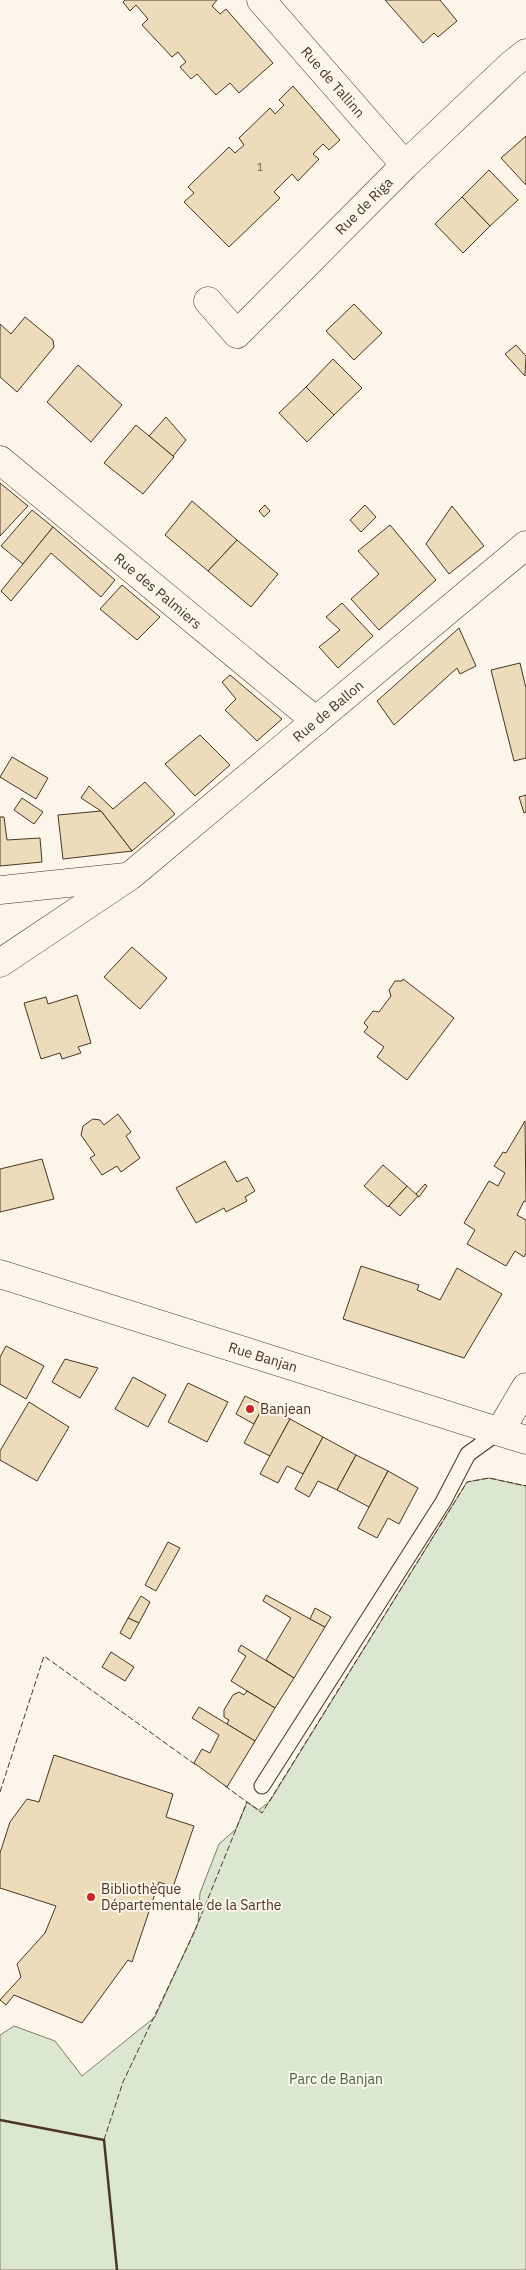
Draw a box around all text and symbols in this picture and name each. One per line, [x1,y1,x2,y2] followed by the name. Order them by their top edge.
[297,43,369,121] street label: Rue de Tallinn
[257,160,264,174] house number: 1
[331,173,397,239] street label: Rue de Riga
[111,549,206,633] street label: Rue des Palmiers
[289,676,367,746] street label: Rue de Ballon
[226,1338,300,1376] street label: Rue Banjan
[260,1400,311,1418] place label: Banjean
[244,1403,256,1415] marker: Banjean
[101,1880,282,1914] place label: Bibliothèque Départementale de la Sarthe
[85,1891,97,1903] marker: Bibliothèque Départementale de la Sarthe
[289,2070,383,2088] park label: Parc de Banjan

